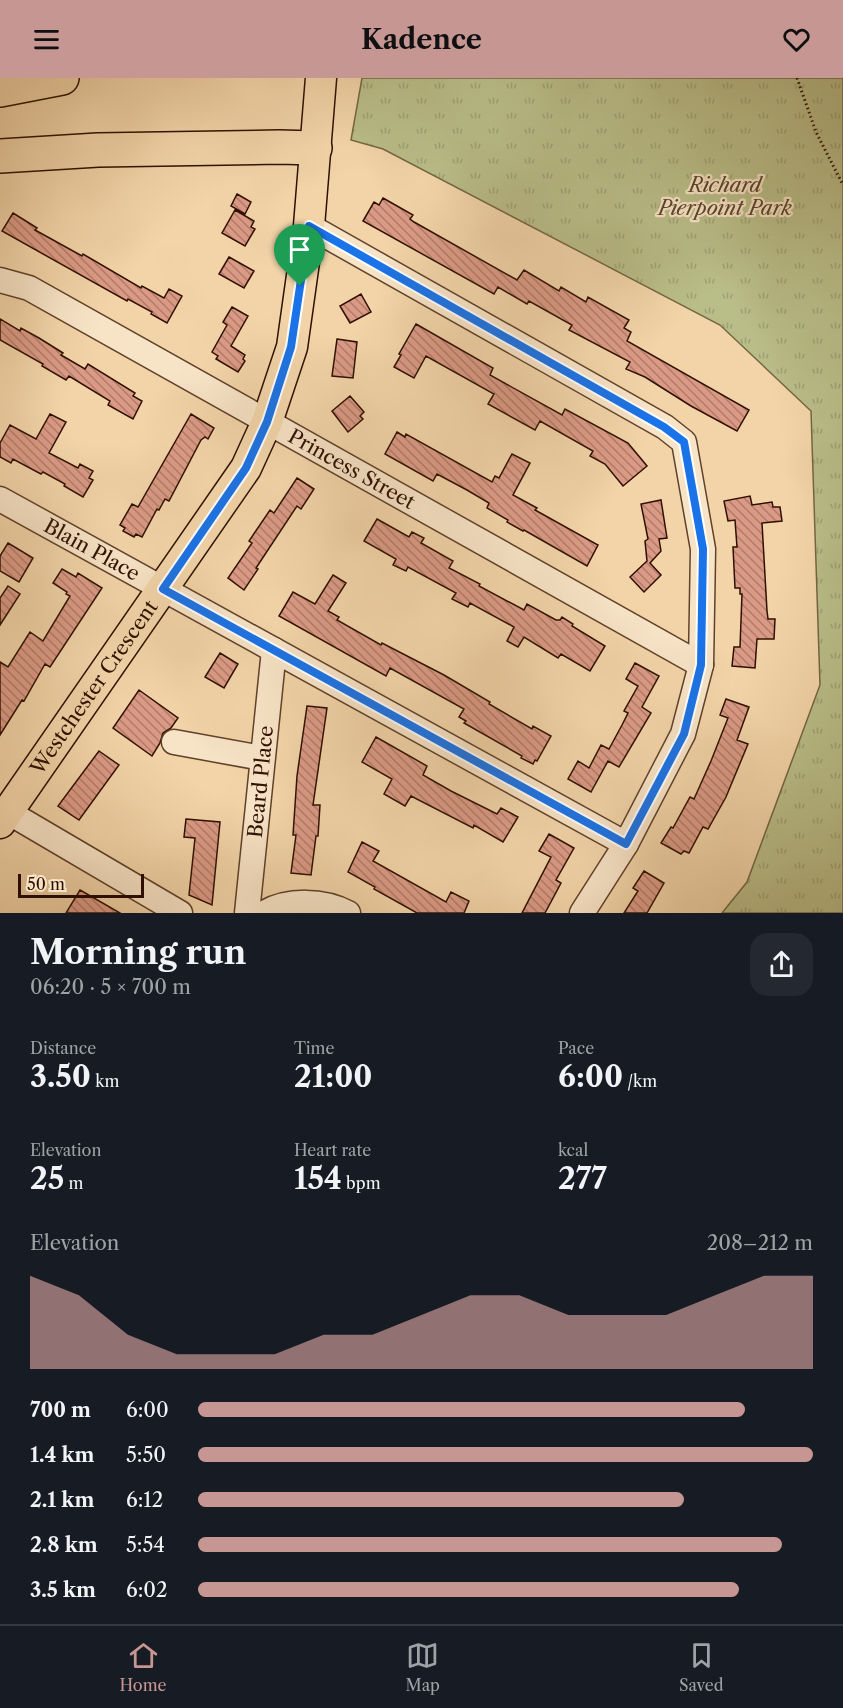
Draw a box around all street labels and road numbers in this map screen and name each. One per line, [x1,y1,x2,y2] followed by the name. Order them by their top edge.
[284,424,419,514] street label: Princess Street
[40,514,144,586] street label: Blain Place
[25,596,163,780] street label: Westchester Crescent
[243,724,278,839] street label: Beard Place

